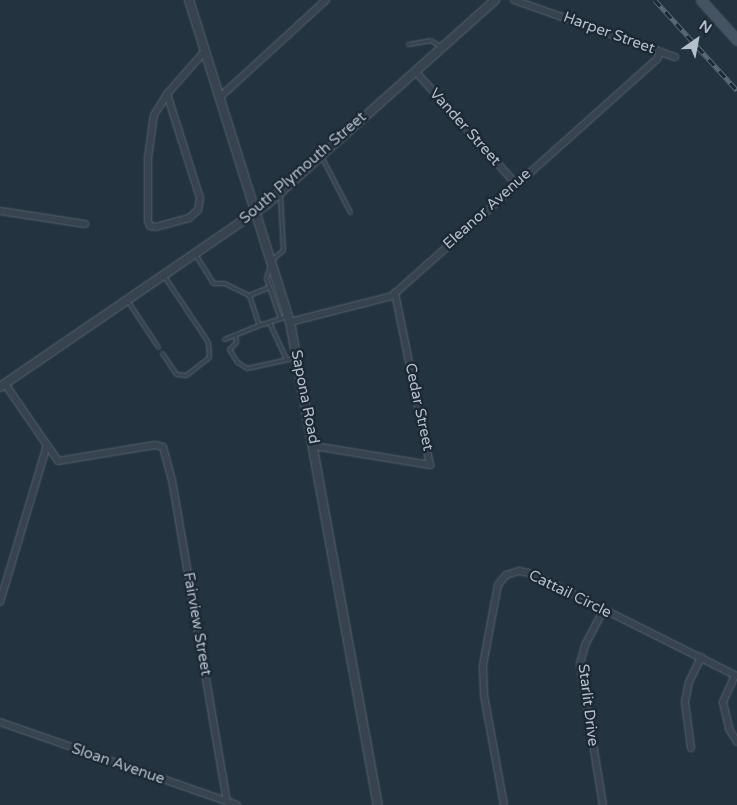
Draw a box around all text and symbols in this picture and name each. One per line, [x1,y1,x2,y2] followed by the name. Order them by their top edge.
[561,8,657,58] street label: Harper Street
[672,15,722,65] north arrow
[696,17,715,37] text: N
[426,85,504,169] street label: Vander Street
[236,108,370,228] street label: South Plymouth Street
[439,165,535,253] street label: Eleanor Avenue
[287,348,323,446] street label: Sapona Road
[401,362,437,452] street label: Cedar Street
[526,566,614,622] street label: Cattail Circle
[179,571,215,677] street label: Fairview Street
[574,663,602,747] street label: Starlit Drive
[69,740,167,788] street label: Sloan Avenue

